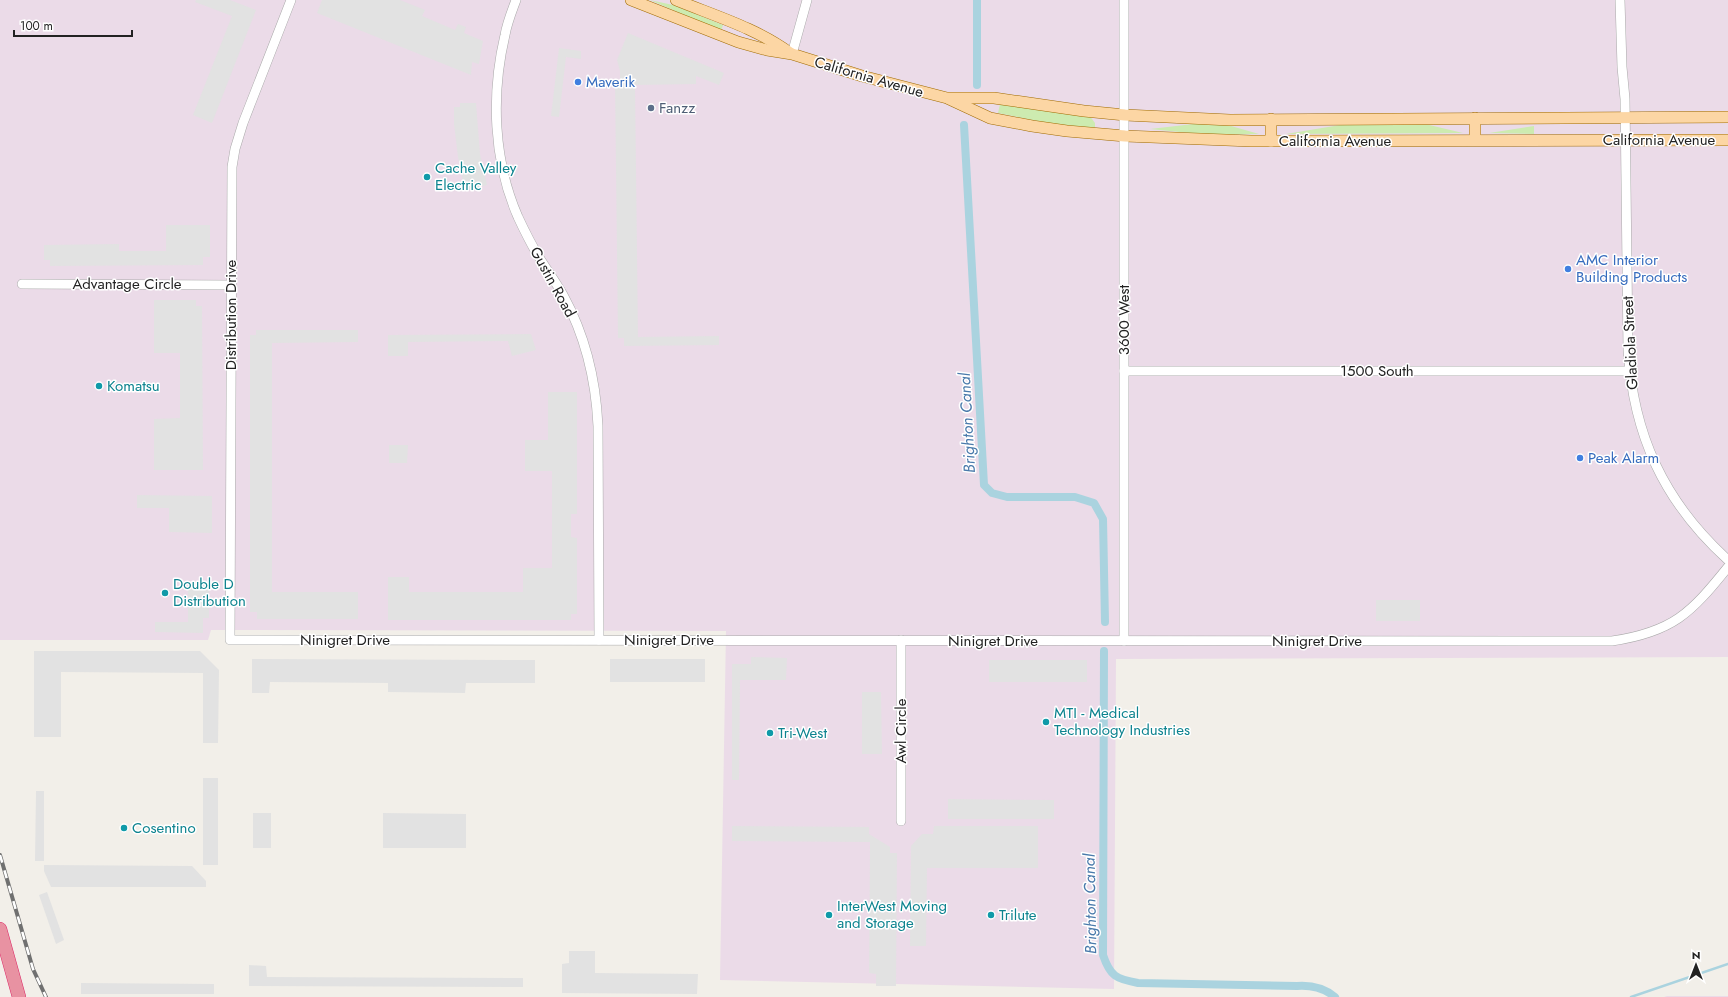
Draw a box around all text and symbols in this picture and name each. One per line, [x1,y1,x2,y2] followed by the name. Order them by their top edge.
[14,12,132,38] scale bar
[20,17,53,35] text: 100 m
[812,51,926,103] street label: California Avenue
[586,71,635,93] place label: Maverik
[573,77,583,87] marker: Maverik
[659,97,695,119] place label: Fanzz
[646,103,656,113] marker: Fanzz
[1603,129,1716,151] street label: California Avenue
[1279,130,1392,152] street label: California Avenue
[435,157,517,196] place label: Cache Valley Electric
[422,172,432,182] marker: Cache Valley Electric
[525,243,581,321] street label: Gustin Road
[1576,249,1687,288] place label: AMC Interior Building Products
[220,259,242,370] street label: Distribution Drive
[1563,264,1573,274] marker: AMC Interior Building Products
[72,273,182,295] street label: Advantage Circle
[1113,284,1135,355] street label: 3600 West
[1617,295,1643,390] street label: Gladiola Street
[1340,360,1414,382] street label: 1500 South
[953,371,981,474] water label: Brighton Canal
[107,375,160,397] place label: Komatsu
[94,381,104,391] marker: Komatsu
[1588,447,1659,469] place label: Peak Alarm
[1575,453,1585,463] marker: Peak Alarm
[173,573,246,612] place label: Double D Distribution
[160,588,170,598] marker: Double D Distribution
[300,629,390,651] street label: Ninigret Drive
[624,629,714,651] street label: Ninigret Drive
[948,630,1038,652] street label: Ninigret Drive
[1272,630,1362,652] street label: Ninigret Drive
[890,698,912,763] street label: Awl Circle
[1054,702,1190,741] place label: MTI - Medical Technology Industries
[1041,717,1051,727] marker: MTI - Medical Technology Industries
[778,722,827,744] place label: Tri-West
[765,728,775,738] marker: Tri-West
[132,817,196,839] place label: Cosentino
[119,823,129,833] marker: Cosentino
[1078,852,1102,954] water label: Brighton Canal
[837,895,947,934] place label: InterWest Moving and Storage
[999,904,1037,926] place label: Trilute
[824,910,834,920] marker: InterWest Moving and Storage
[986,910,996,920] marker: Trilute
[1676,945,1716,985] north arrow
[1692,947,1700,963] text: N

